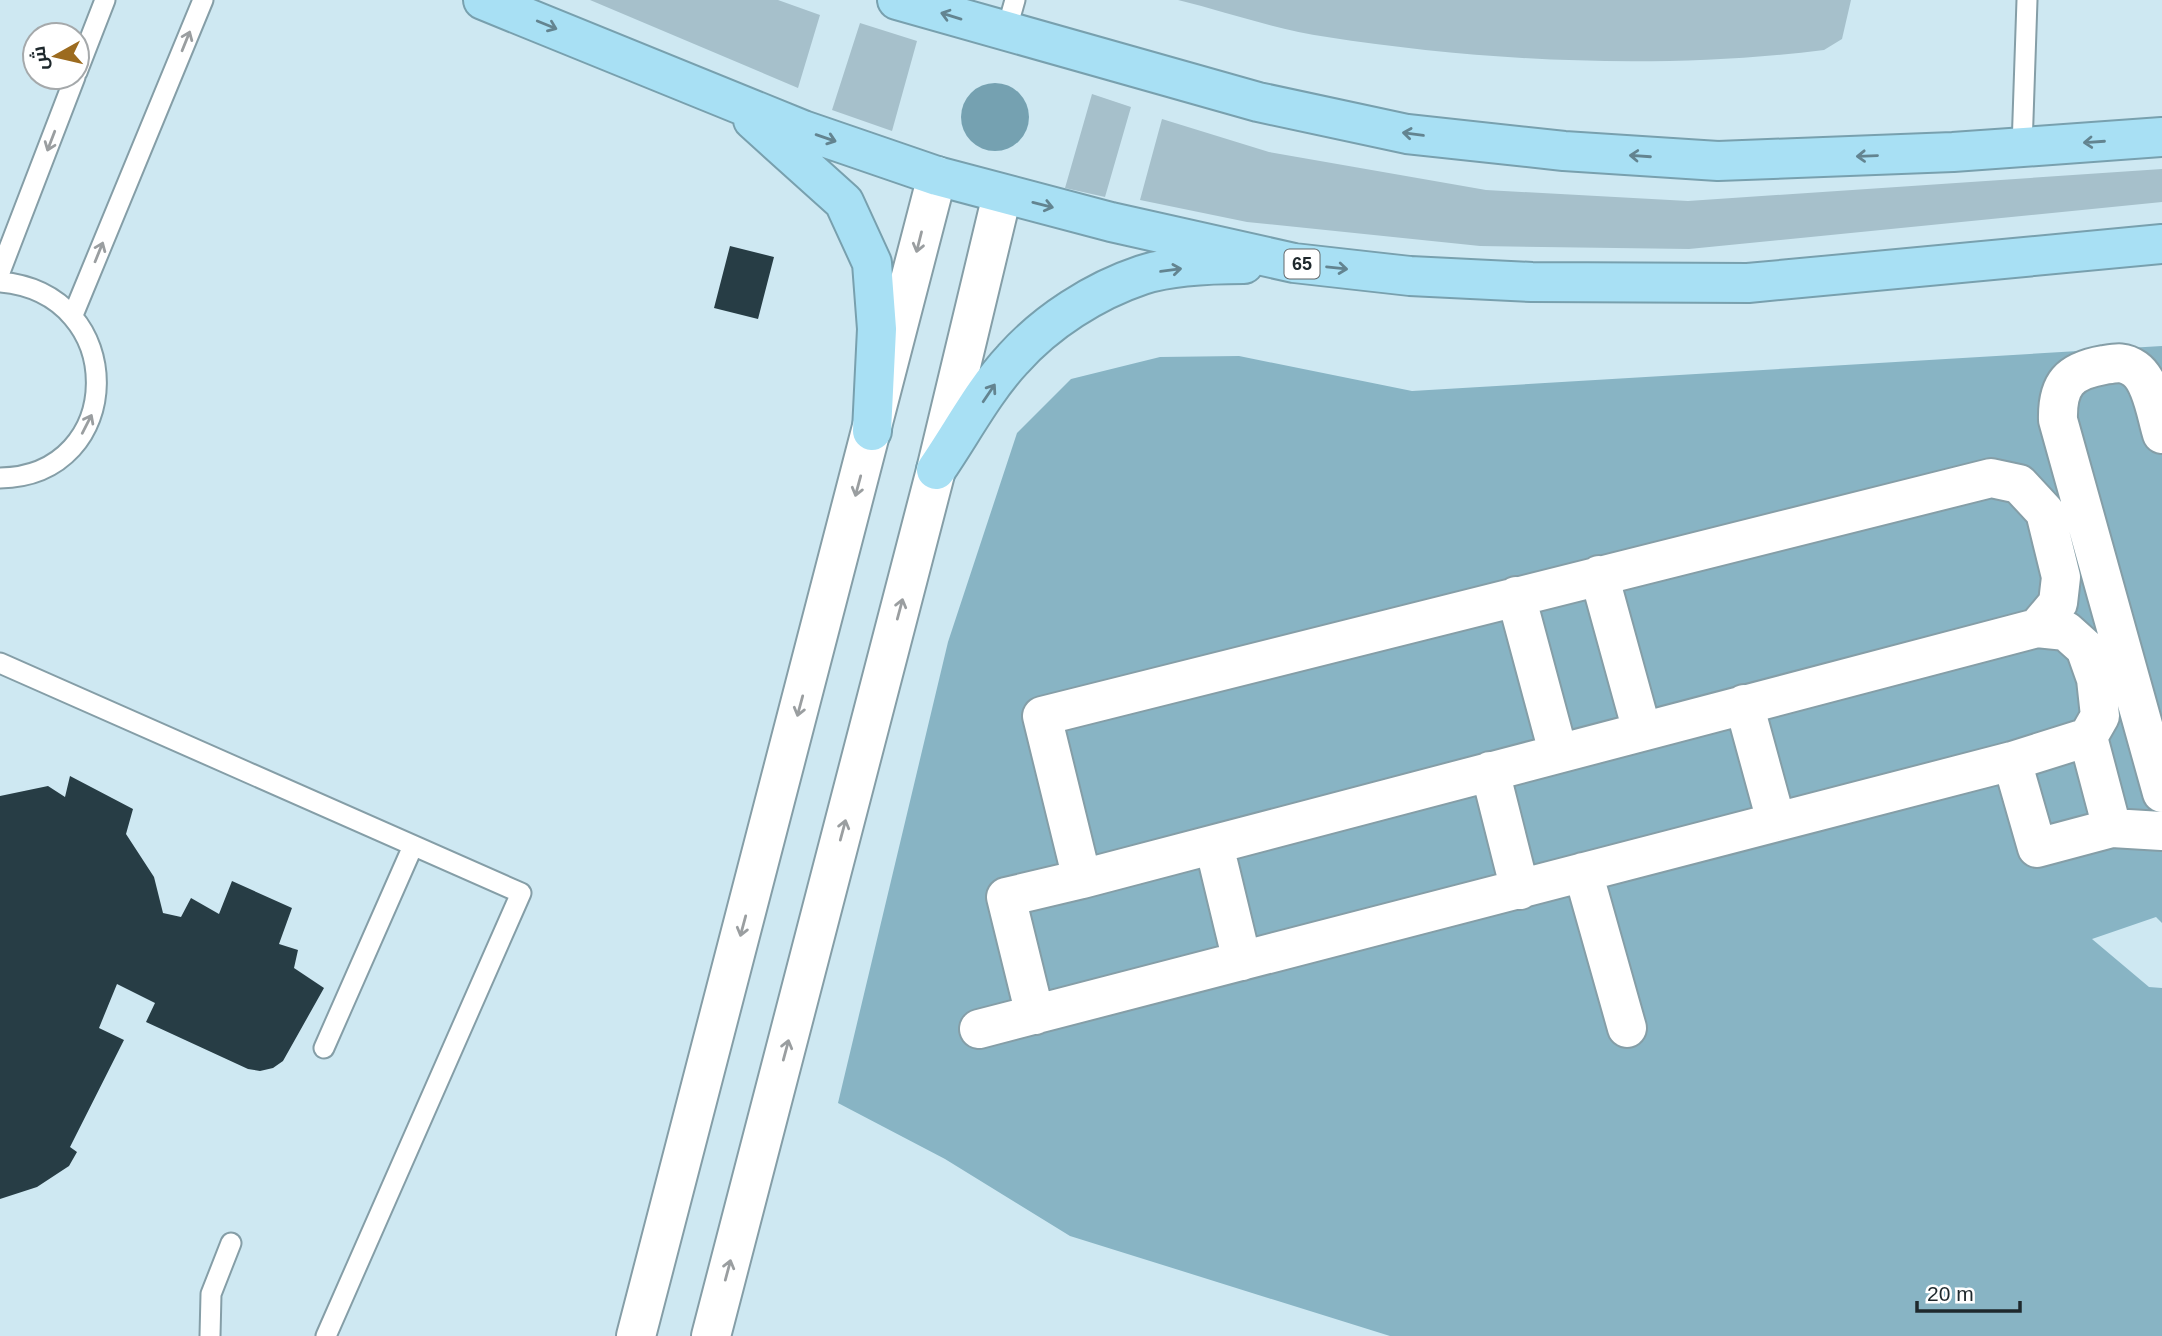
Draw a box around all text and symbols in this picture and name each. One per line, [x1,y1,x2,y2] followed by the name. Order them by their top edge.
[941,9,963,22] one-way arrow
[535,20,557,33] one-way arrow
[21,21,91,91] north arrow
[180,31,193,53] one-way arrow
[28,45,53,72] text: ش
[1402,128,1425,141] one-way arrow
[43,129,56,151] one-way arrow
[814,133,836,145] one-way arrow
[2083,136,2106,149] one-way arrow
[1628,150,1651,163] one-way arrow
[1856,150,1879,163] one-way arrow
[1031,199,1054,212] one-way arrow
[912,230,925,253] one-way arrow
[93,241,106,263] one-way arrow
[1284,250,1320,278] road number: 65
[1325,262,1348,275] one-way arrow
[1159,264,1182,277] one-way arrow
[982,384,996,404] one-way arrow
[80,414,94,435] one-way arrow
[851,474,864,497] one-way arrow
[894,599,907,621] one-way arrow
[793,694,806,717] one-way arrow
[837,819,850,841] one-way arrow
[736,914,749,937] one-way arrow
[780,1039,793,1061] one-way arrow
[722,1259,735,1282] one-way arrow
[1917,1270,2020,1314] scale bar
[1927,1282,1974,1305] text: 20 m

